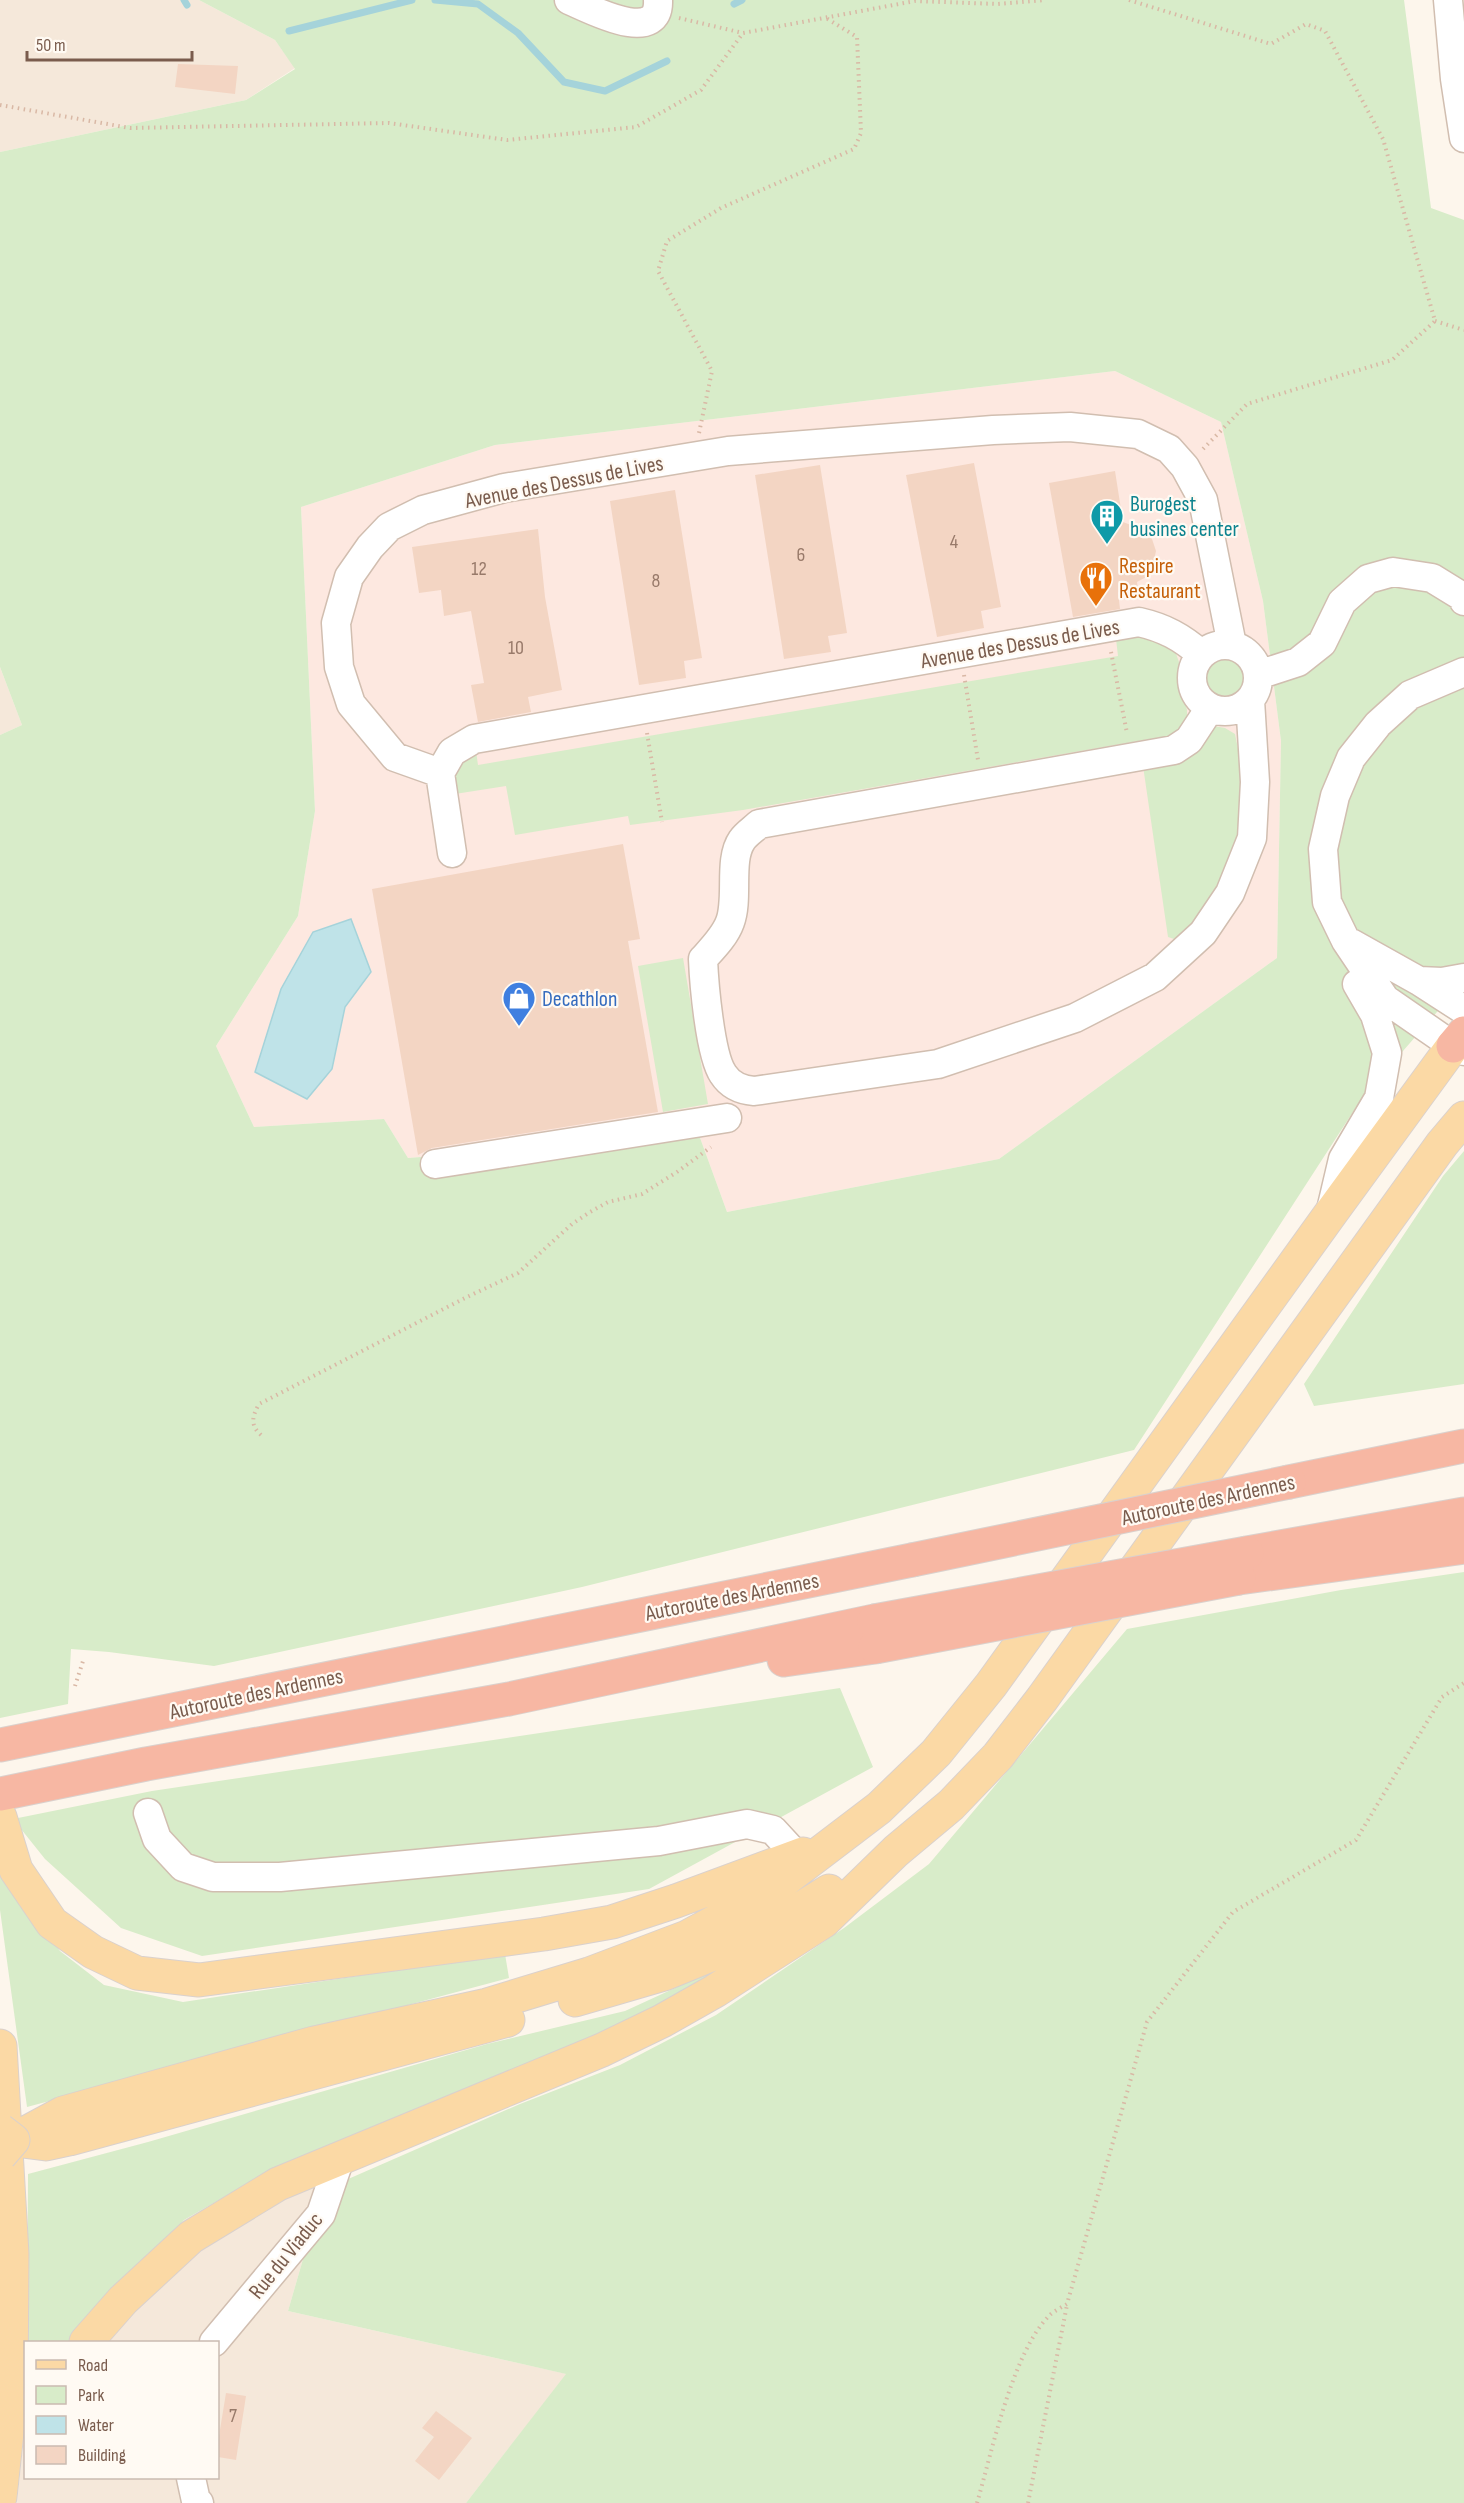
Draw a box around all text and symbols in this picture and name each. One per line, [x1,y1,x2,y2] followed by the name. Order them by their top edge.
[27,24,192,62] scale bar
[36,35,66,56] text: 50 m
[462,450,666,515] street label: Avenue des Dessus de Lives
[1130,491,1239,543] place label: Burogest busines center
[1089,498,1125,545] building icon: Burogest busines center
[950,530,958,554] house number: 4
[797,543,805,567] house number: 6
[1119,553,1201,605] place label: Respire Restaurant
[471,557,487,581] house number: 12
[1078,560,1114,607] restaurant icon: Respire Restaurant
[652,569,660,593] house number: 8
[918,614,1122,675] street label: Avenue des Dessus de Lives
[508,636,524,660] house number: 10
[501,980,537,1027] shop icon: Decathlon
[542,986,617,1013] place label: Decathlon
[1118,1469,1297,1532] street label: Autoroute des Ardennes
[642,1567,821,1628] street label: Autoroute des Ardennes
[166,1663,345,1726] street label: Autoroute des Ardennes
[243,2207,329,2305] street label: Rue du Viaduc
[24,2341,219,2479] legend
[78,2355,108,2376] text: Road
[78,2385,104,2406] text: Park
[229,2404,237,2428] house number: 7
[78,2415,114,2436] text: Water
[78,2445,126,2466] text: Building

